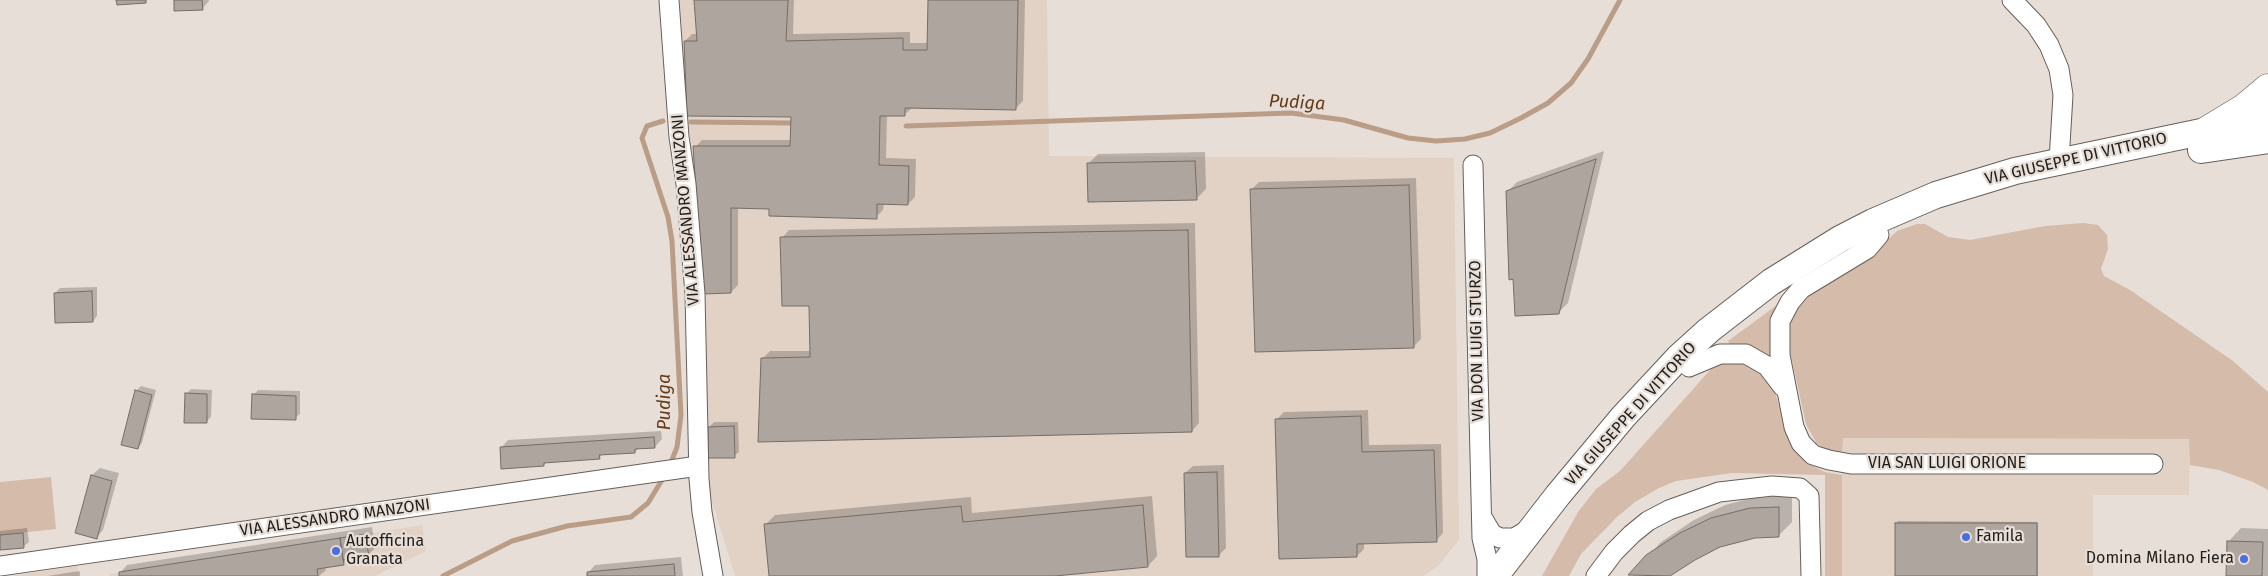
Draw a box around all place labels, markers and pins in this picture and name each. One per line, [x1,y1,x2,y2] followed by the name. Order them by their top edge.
[1976,527,2023,547] place label: Famila
[1960,531,1972,543] marker: Famila
[346,532,424,570] place label: Autofficina Granata
[330,545,342,557] marker: Autofficina Granata
[2086,549,2234,569] place label: Domina Milano Fiera
[2238,553,2250,565] marker: Domina Milano Fiera

